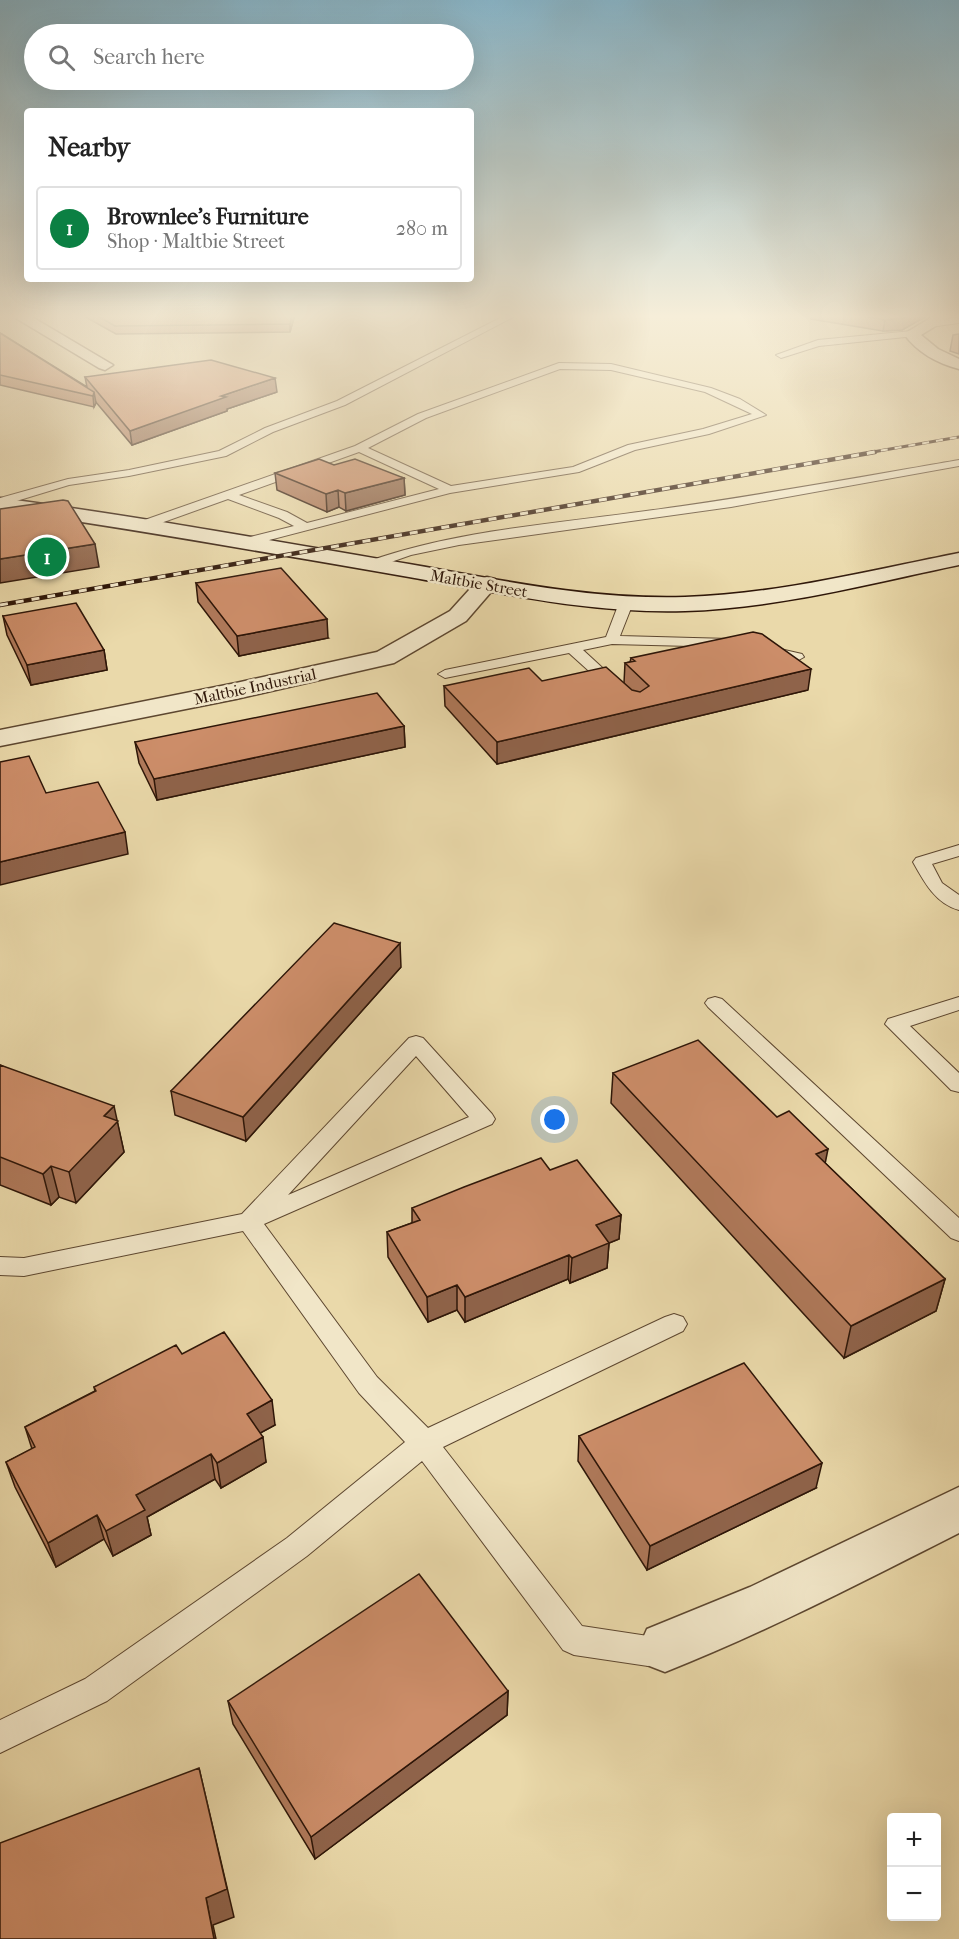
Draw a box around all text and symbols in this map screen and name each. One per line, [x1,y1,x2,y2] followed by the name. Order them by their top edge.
[24,24,474,90] search box
[45,41,78,74] icon: search
[93,44,205,70] text: Search here
[48,132,130,163] text: Nearby
[107,204,309,230] text: Brownlee's Furniture
[66,217,73,240] text: 1
[396,217,448,240] text: 280 m
[107,230,285,253] text: Shop · Maltbie Street
[28,534,66,580] pin: 1
[429,566,529,601] street label: Maltbie Street
[192,664,319,709] street label: Maltbie Industrial
[540,1105,569,1134] your location
[887,1813,941,1921] map controls
[887,1813,941,1867] button: +
[887,1867,941,1921] button: −

